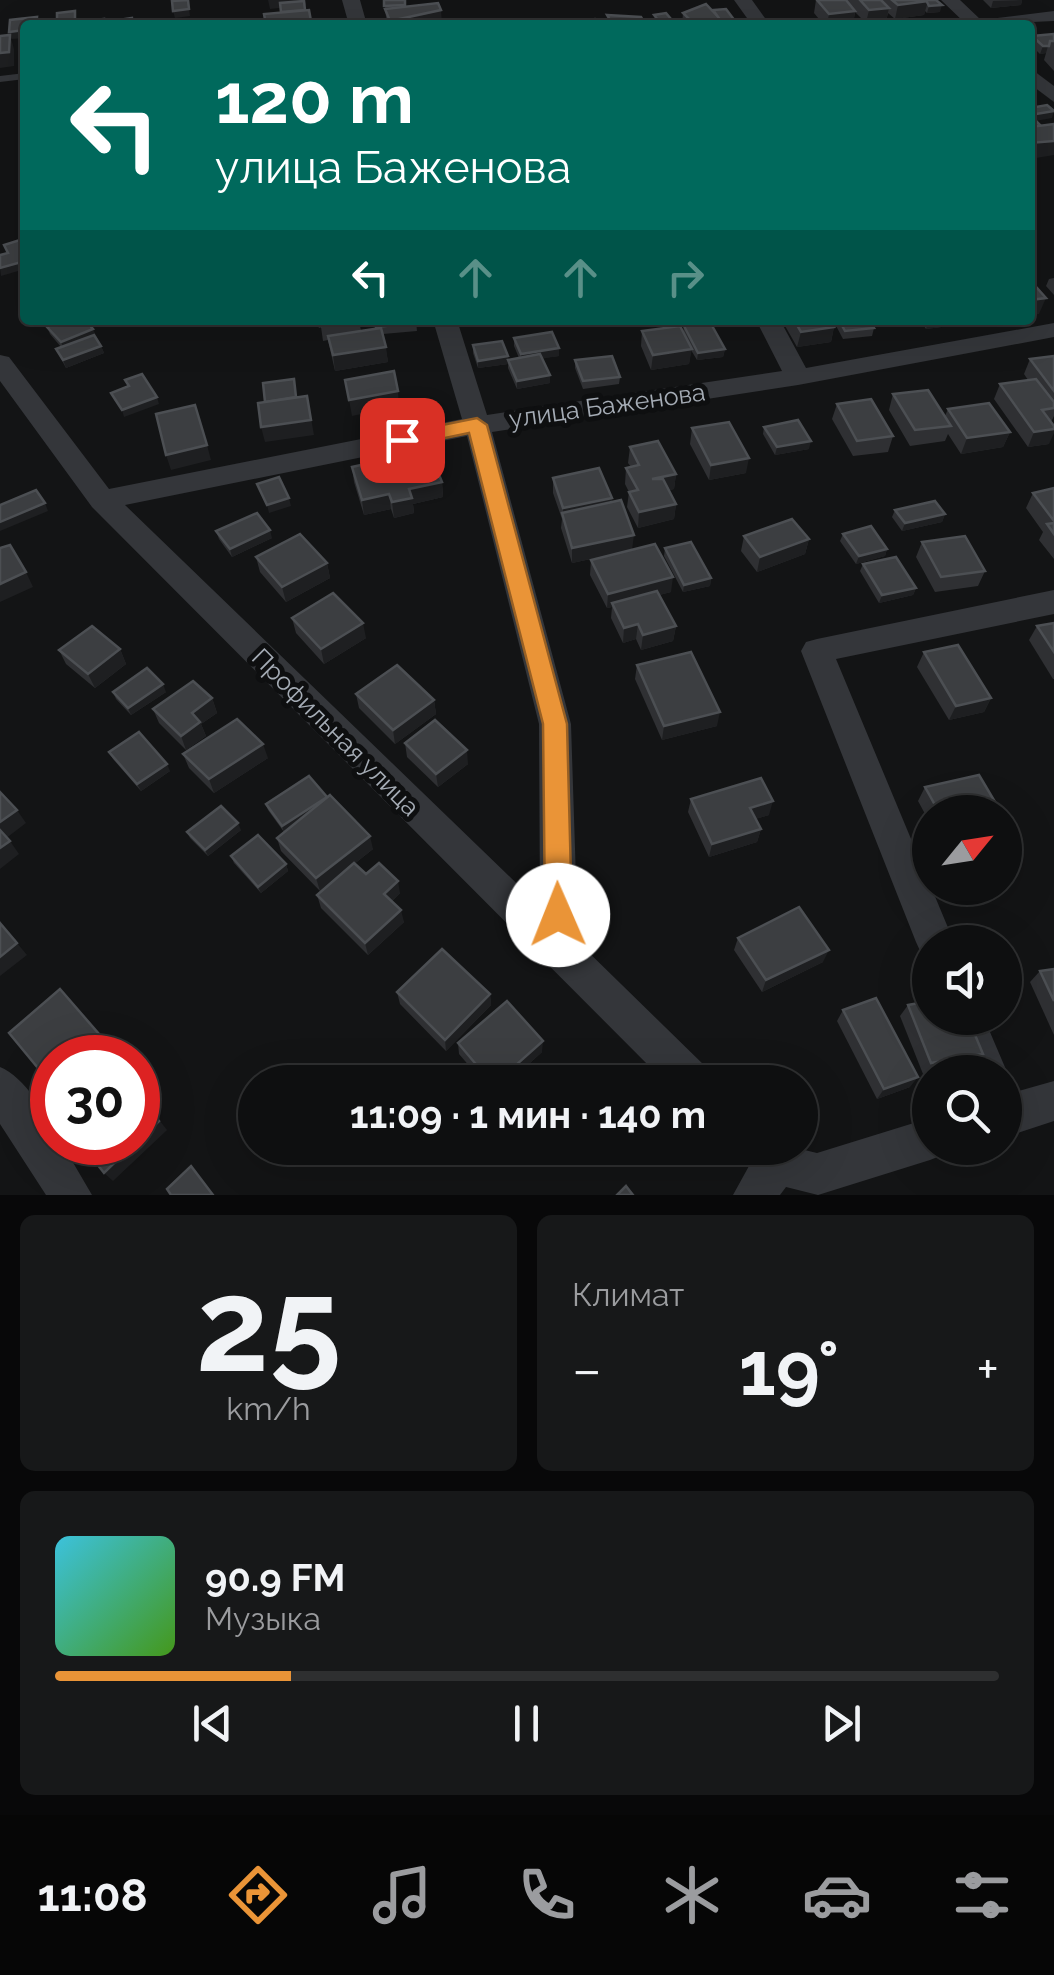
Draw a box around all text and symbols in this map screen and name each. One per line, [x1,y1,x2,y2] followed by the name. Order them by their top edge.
[215,57,414,139] text: 120 m
[50,60,180,190] icon: left
[215,141,571,194] text: улица Баженова
[343,250,398,305] icon: left
[448,250,503,305] icon: ahead
[553,250,608,305] icon: ahead
[658,250,713,305] icon: right
[507,376,707,434] street label: улица Баженова
[360,398,445,483] pin
[375,413,430,468] icon: arrive
[246,642,426,822] street label: Профильная улица
[912,795,1022,905] north arrow
[912,795,1022,1165] map controls
[506,863,610,967] position arrow
[912,925,1022,1035] button: sound
[30,1035,160,1165] speed limit sign: 30
[912,1055,1022,1165] button: search
[350,1092,706,1137] text: 11:09 · 1 мин · 140 m
[196,1249,341,1401] text: 25
[572,1276,684,1313] text: Климат
[739,1324,839,1413] text: 19°
[572,1337,602,1402] text: −
[976,1337,999,1402] text: +
[226,1390,311,1427] text: km/h
[205,1555,345,1600] text: 90.9 FM
[205,1600,321,1637] text: Музыка
[185,1696,240,1751] icon: previous
[499,1696,554,1751] icon: pause
[814,1696,869,1751] icon: next
[223,1860,293,1930] icon: directions
[367,1860,437,1930] icon: music
[512,1860,582,1930] icon: phone
[657,1860,727,1930] icon: climate
[802,1860,872,1930] icon: car
[947,1860,1017,1930] icon: filters
[37,1869,148,1922] text: 11:08

